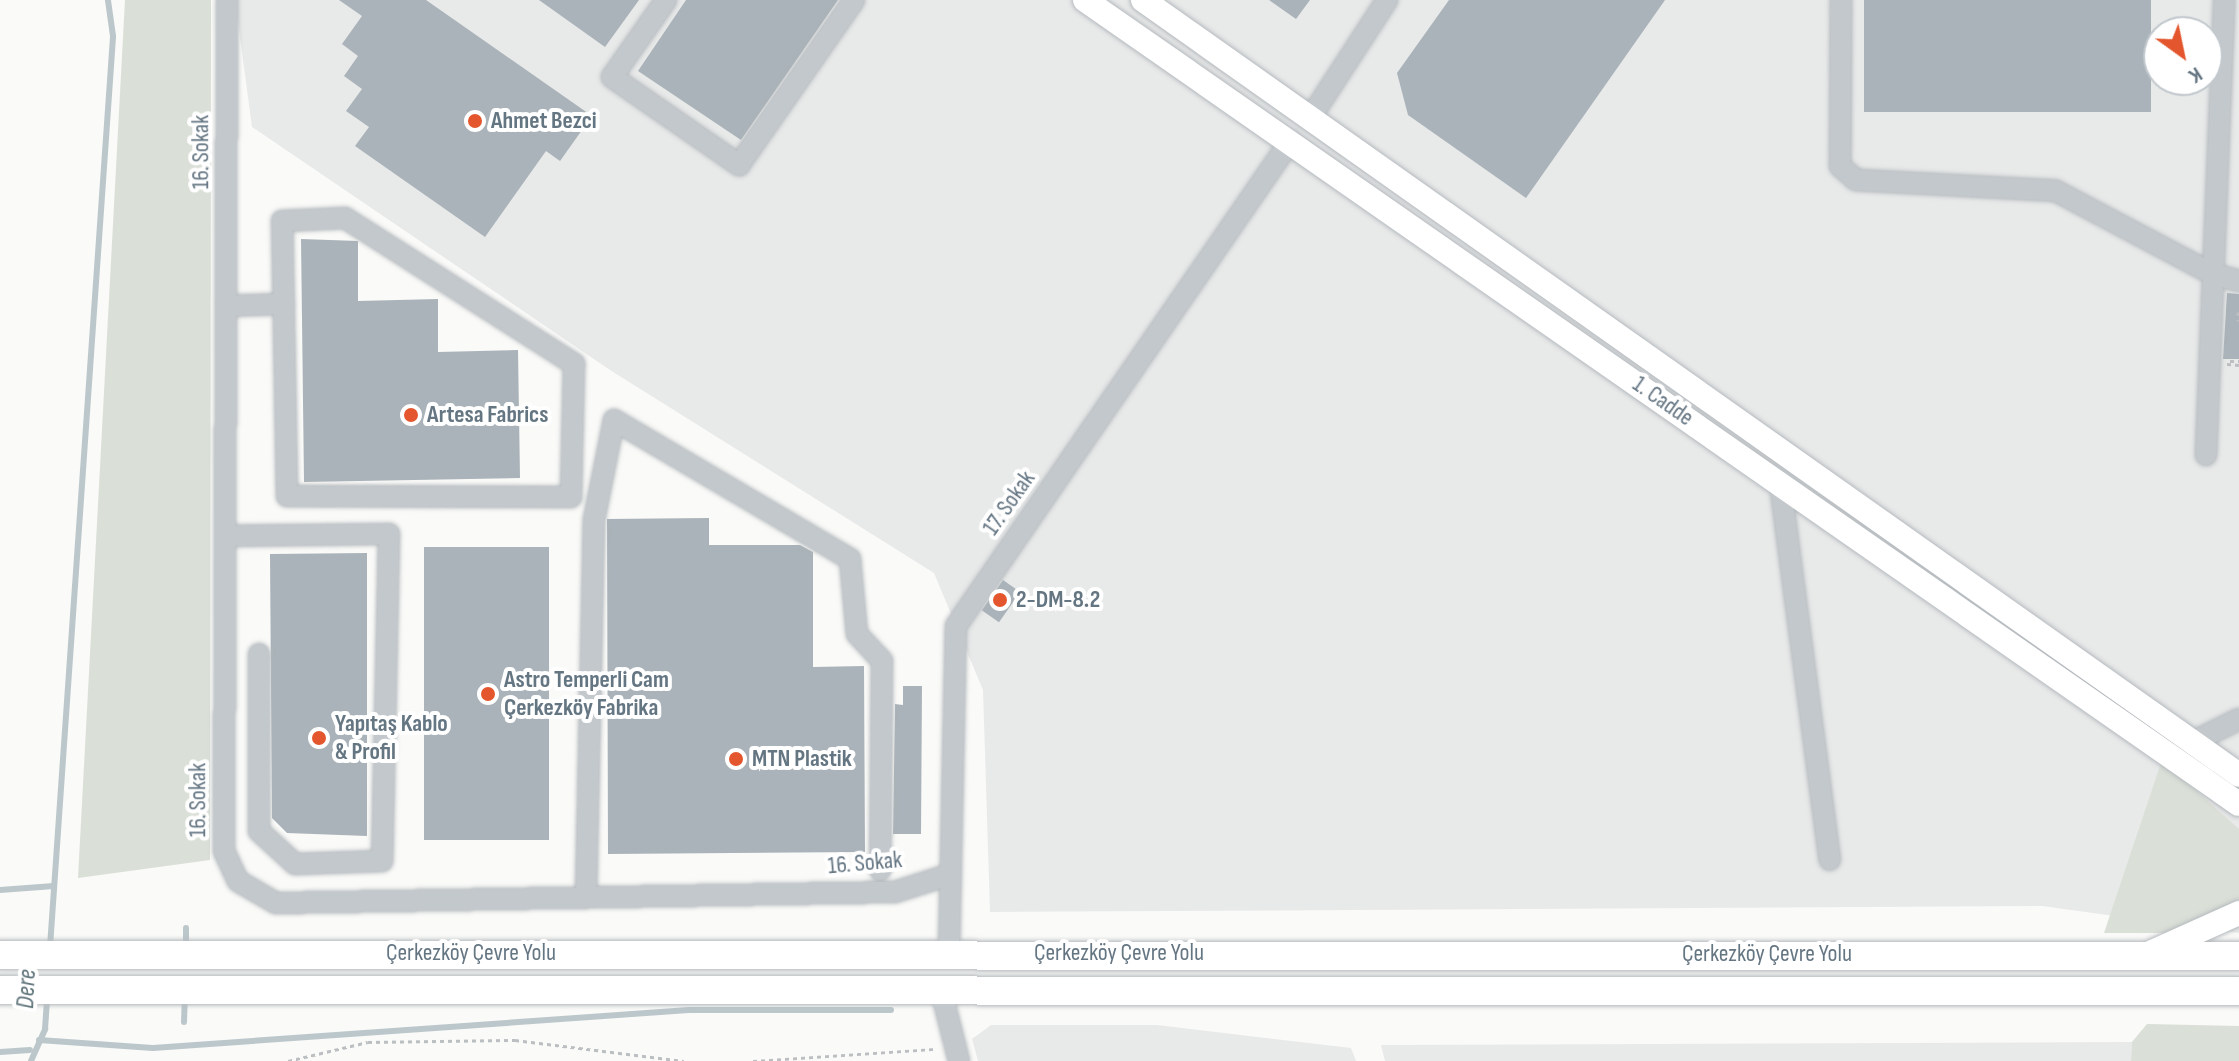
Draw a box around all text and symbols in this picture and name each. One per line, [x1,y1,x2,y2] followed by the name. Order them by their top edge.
[2143,16,2223,96] north arrow
[2183,61,2207,89] text: K
[491,107,597,135] place label: Ahmet Bezci
[466,112,484,130] marker: Ahmet Bezci
[187,115,215,189] street label: 16. Sokak
[1627,370,1699,432] street label: 1. Cadde
[427,401,548,429] place label: Artesa Fabrics
[402,406,420,424] marker: Artesa Fabrics
[977,465,1041,541] street label: 17. Sokak
[1016,586,1100,614] place label: 2-DM-8.2
[991,591,1009,609] marker: 2-DM-8.2
[504,666,669,722] place label: Astro Temperli Cam Çerkezköy Fabrika
[479,685,497,703] marker: Astro Temperli Cam Çerkezköy Fabrika
[335,710,448,766] place label: Yapıtaş Kablo & Profil
[310,729,328,747] marker: Yapıtaş Kablo & Profil
[752,745,852,773] place label: MTN Plastik
[727,750,745,768] marker: MTN Plastik
[184,763,212,837] street label: 16. Sokak
[827,845,903,881] street label: 16. Sokak
[386,939,556,967] street label: Çerkezköy Çevre Yolu
[1034,939,1204,967] street label: Çerkezköy Çevre Yolu
[1682,940,1852,968] street label: Çerkezköy Çevre Yolu
[10,968,44,1010] water label: Dere

